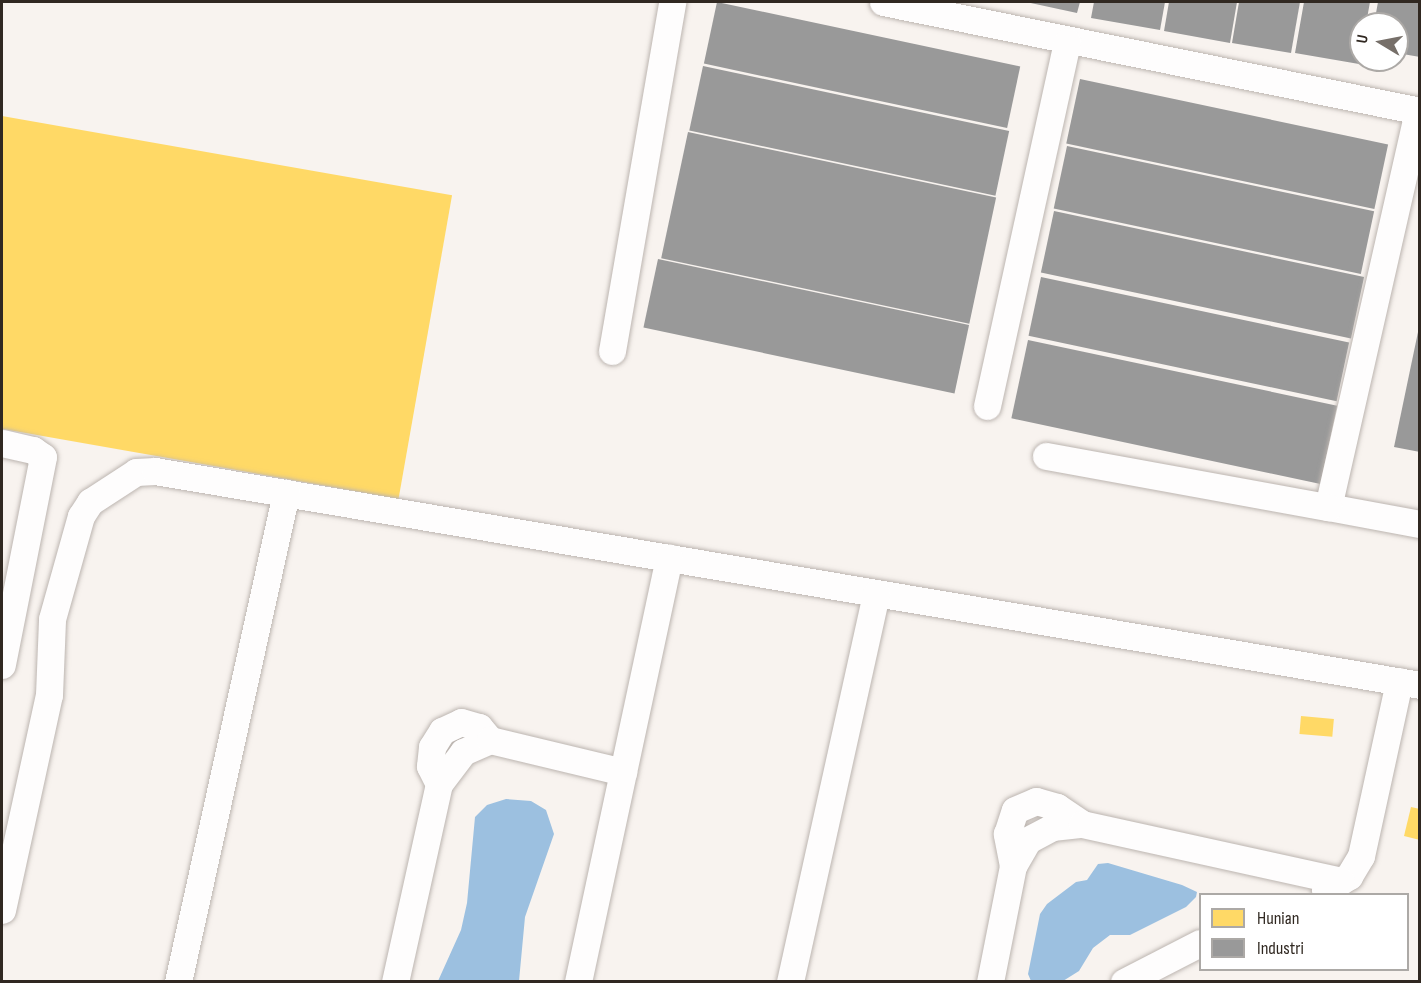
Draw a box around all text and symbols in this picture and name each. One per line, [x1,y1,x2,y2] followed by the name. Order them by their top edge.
[1349,12,1409,72] north arrow
[1353,33,1373,45] text: U
[1199,893,1409,971] legend
[1257,908,1299,929] text: Hunian
[1257,938,1304,959] text: Industri

